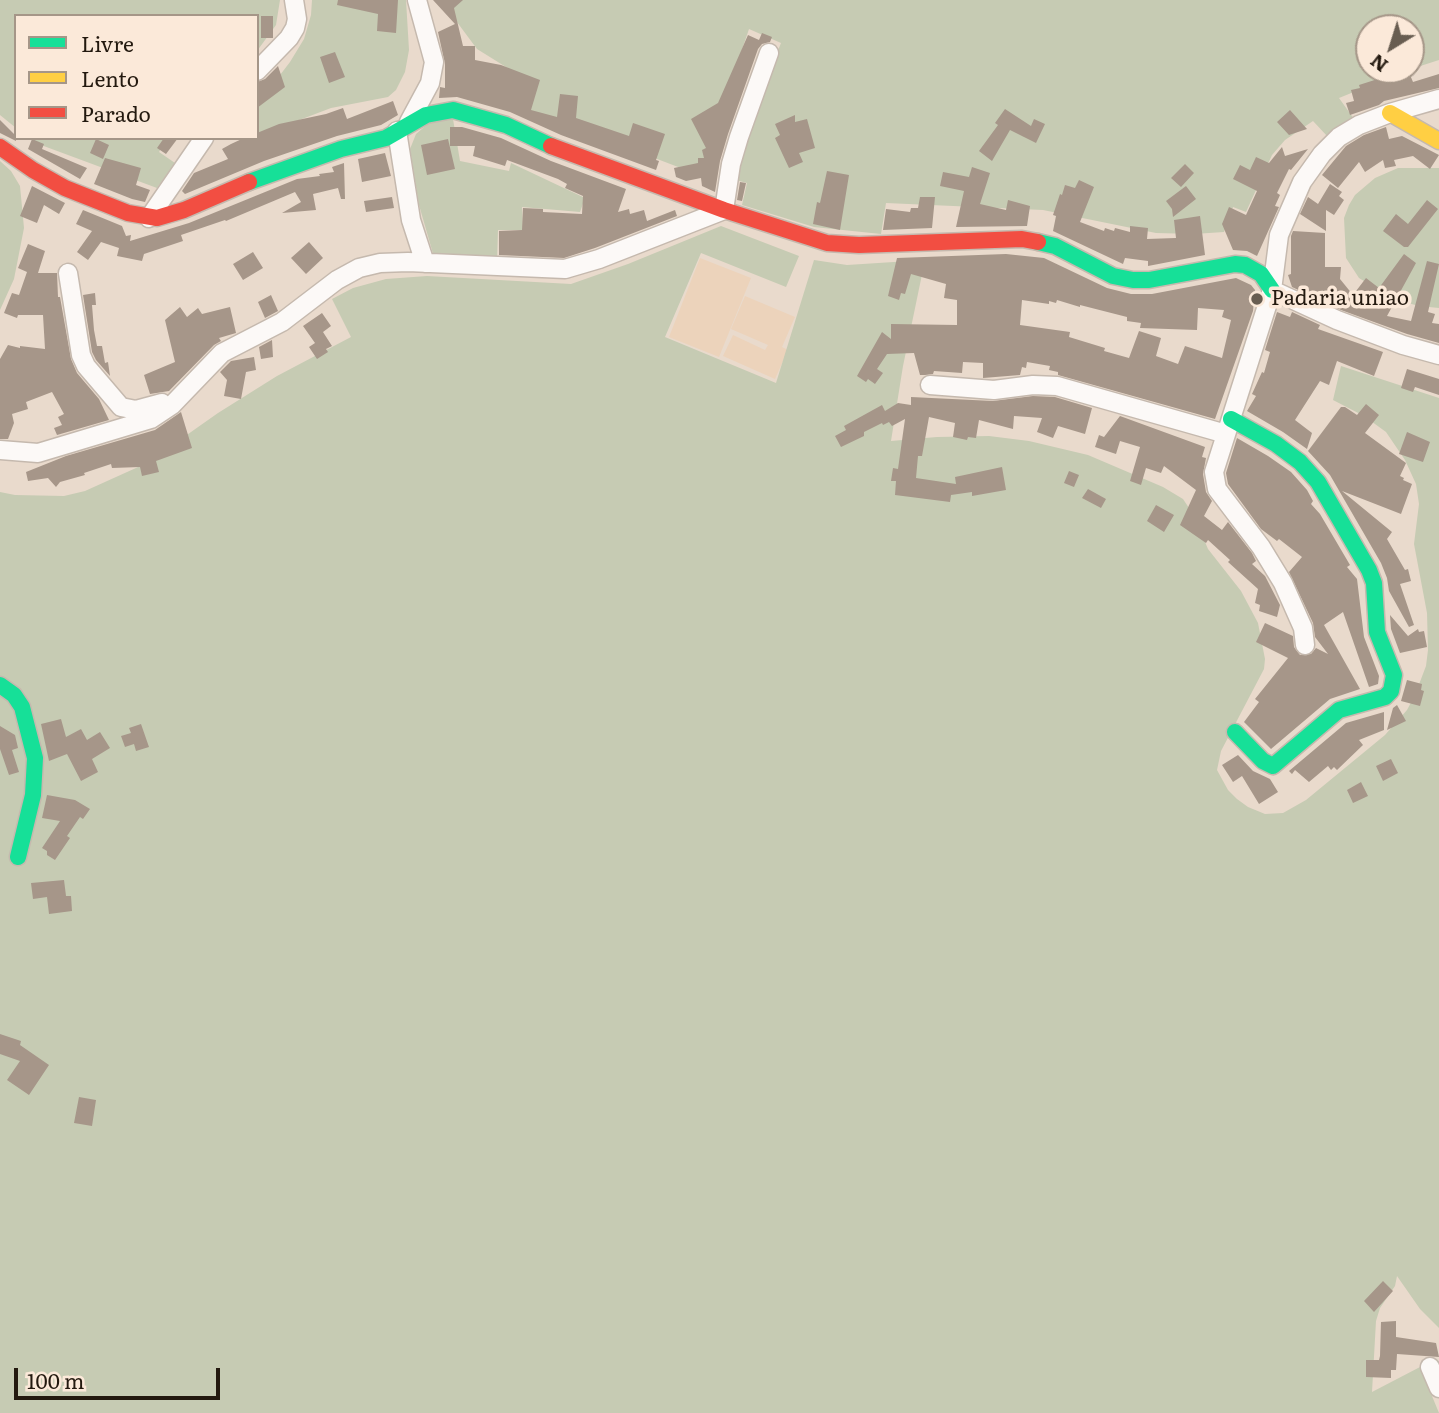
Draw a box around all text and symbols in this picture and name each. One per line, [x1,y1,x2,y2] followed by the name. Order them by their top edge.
[14,14,259,140] legend
[1355,14,1425,84] north arrow
[81,27,134,58] text: Livre
[1363,48,1393,80] text: N
[81,62,139,93] text: Lento
[81,97,151,128] text: Parado
[1271,286,1409,312] place label: Padaria uniao
[1249,291,1265,307] marker: Padaria uniao
[18,1354,224,1398] scale bar
[27,1364,84,1395] text: 100 m

